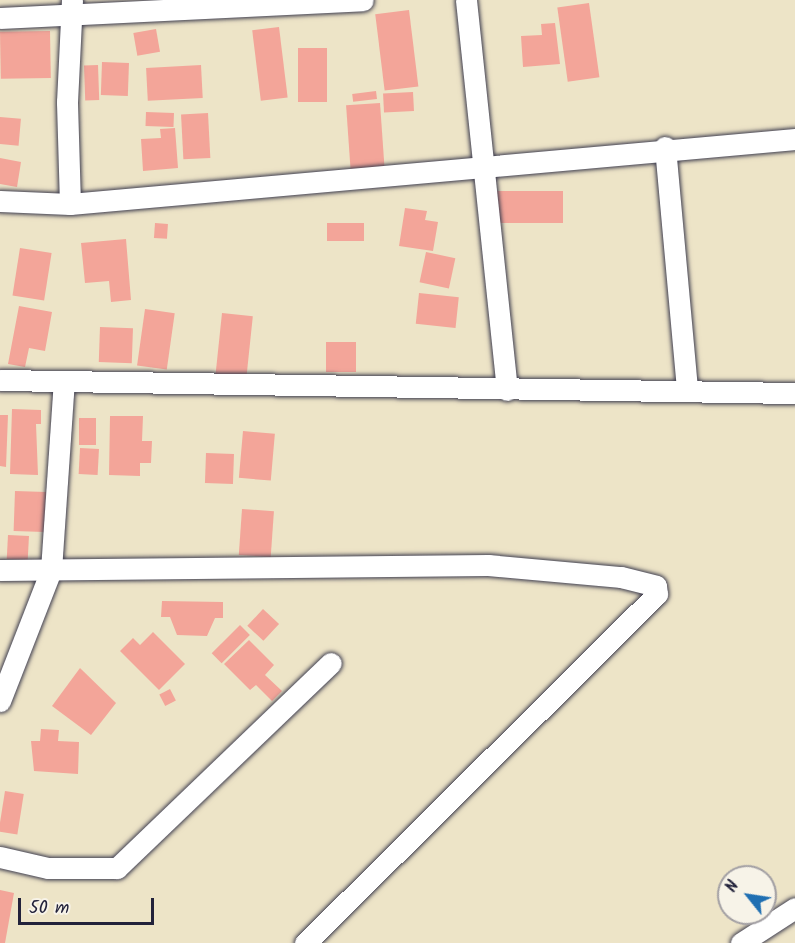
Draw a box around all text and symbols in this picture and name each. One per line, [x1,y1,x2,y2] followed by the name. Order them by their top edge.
[717,865,777,925] north arrow
[719,876,746,897] text: N
[21,886,158,924] scale bar
[29,894,69,923] text: 50 m

